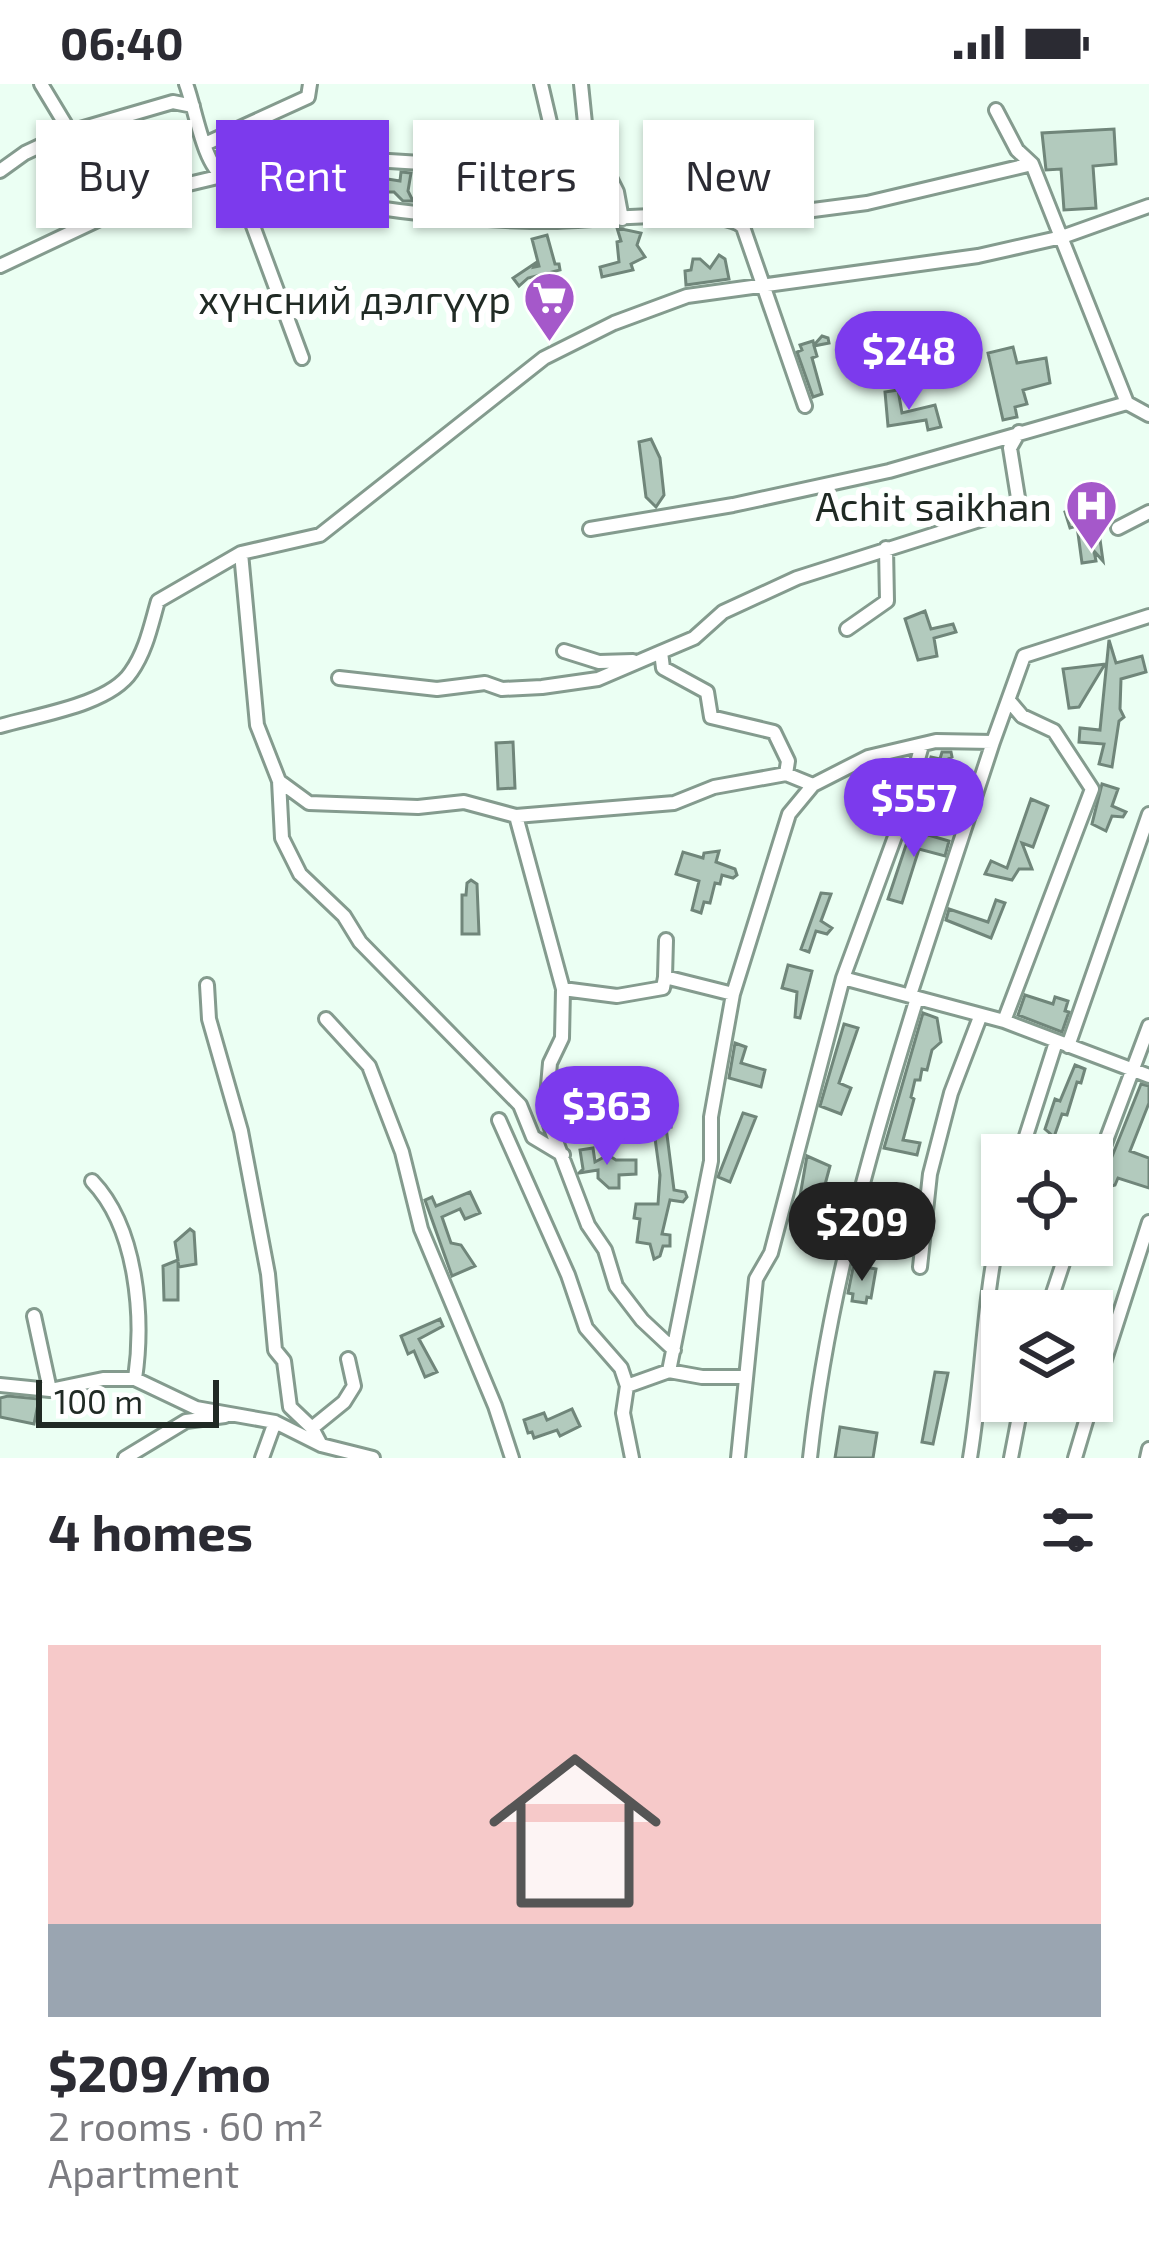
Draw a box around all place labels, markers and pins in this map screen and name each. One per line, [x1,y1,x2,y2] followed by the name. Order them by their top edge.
[522,270,578,344] supermarket icon: хүнсний дэлгүүр
[198,275,511,322] place label: хүнсний дэлгүүр
[838,311,980,413] pin: $248
[1063,477,1119,551] hospital icon: Achit saikhan
[815,482,1052,529] place label: Achit saikhan
[843,758,985,860] pin: $557
[536,1066,678,1168] pin: $363
[791,1182,933,1284] pin: $209

